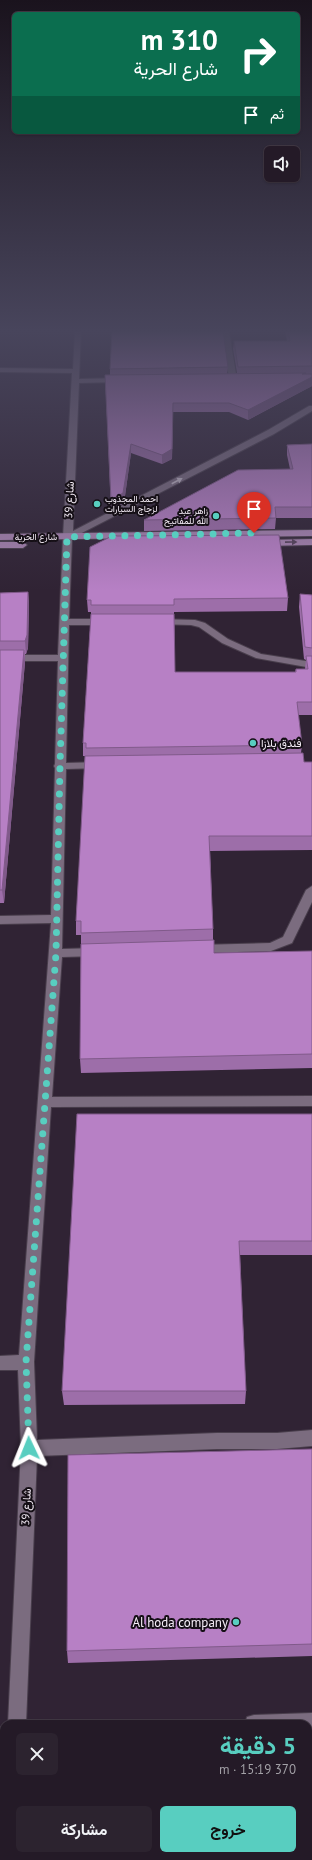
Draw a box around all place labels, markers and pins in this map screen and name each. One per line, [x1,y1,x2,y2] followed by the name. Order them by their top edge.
[237,492,271,533] pin
[105,493,158,515] place label: احمد المجذوب لزجاج السيارات
[92,499,102,509] marker: احمد المجذوب لزجاج السيارات
[164,505,208,527] place label: زاهر عبد الله للمفاتيح
[211,511,221,521] marker: زاهر عبد الله للمفاتيح
[261,736,302,750] place label: فندق بلازا
[248,738,258,748] marker: فندق بلازا
[132,1614,228,1631] place label: Al hoda company
[231,1617,241,1627] marker: Al hoda company

